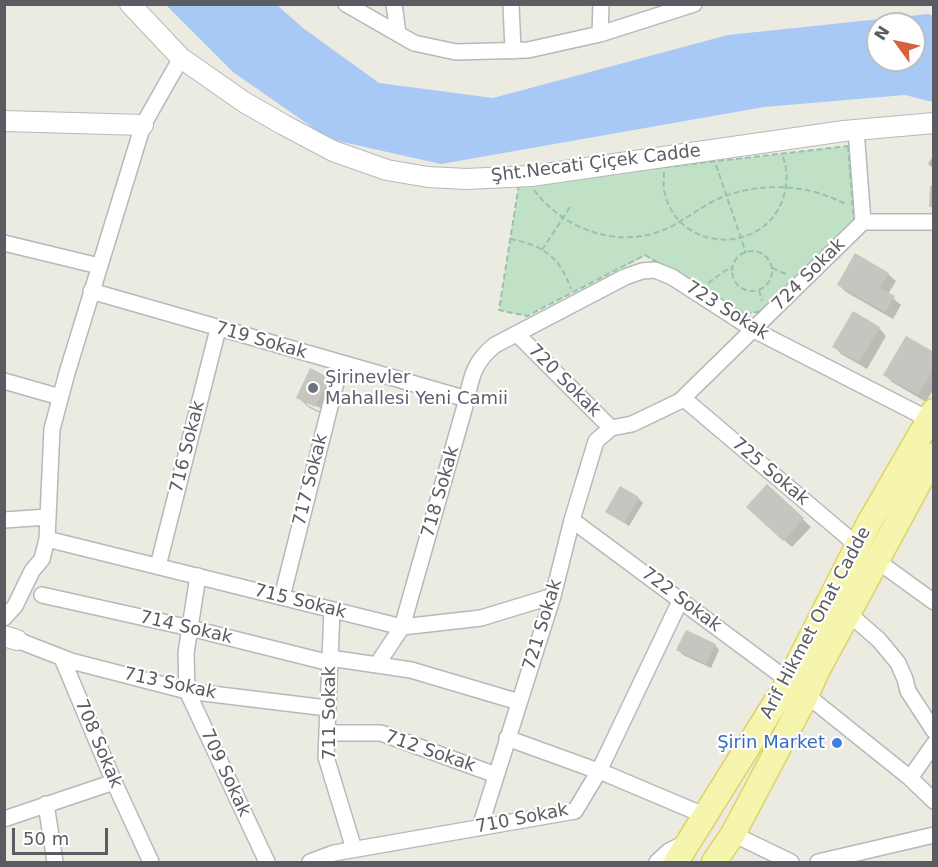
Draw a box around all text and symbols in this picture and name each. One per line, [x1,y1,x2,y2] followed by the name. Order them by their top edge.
[866,12,926,72] north arrow
[871,22,894,44] text: N
[490,140,702,188] street label: Şht.Necati Çiçek Cadde
[768,234,850,316] street label: 724 Sokak
[681,277,773,345] street label: 723 Sokak
[213,318,309,364] street label: 719 Sokak
[523,340,605,422] street label: 720 Sokak
[325,367,508,410] place label: Şirinevler Mahallesi Yeni Camii
[306,381,320,395] marker: Şirinevler Mahallesi Yeni Camii
[166,399,210,495] street label: 716 Sokak
[289,432,333,528] street label: 717 Sokak
[727,433,813,511] street label: 725 Sokak
[418,444,464,540] street label: 718 Sokak
[756,523,876,723] street label: Arif Hikmet Onat Cadde
[637,563,725,637] street label: 722 Sokak
[519,577,567,673] street label: 721 Sokak
[252,580,348,624] street label: 715 Sokak
[138,607,234,649] street label: 714 Sokak
[122,664,218,704] street label: 713 Sokak
[319,666,341,760] street label: 711 Sokak
[70,696,126,792] street label: 708 Sokak
[195,726,255,820] street label: 709 Sokak
[382,726,478,778] street label: 712 Sokak
[717,732,825,754] place label: Şirin Market
[830,736,844,750] marker: Şirin Market
[474,799,570,839] street label: 710 Sokak
[15,816,111,854] scale bar
[23,828,69,849] text: 50 m

